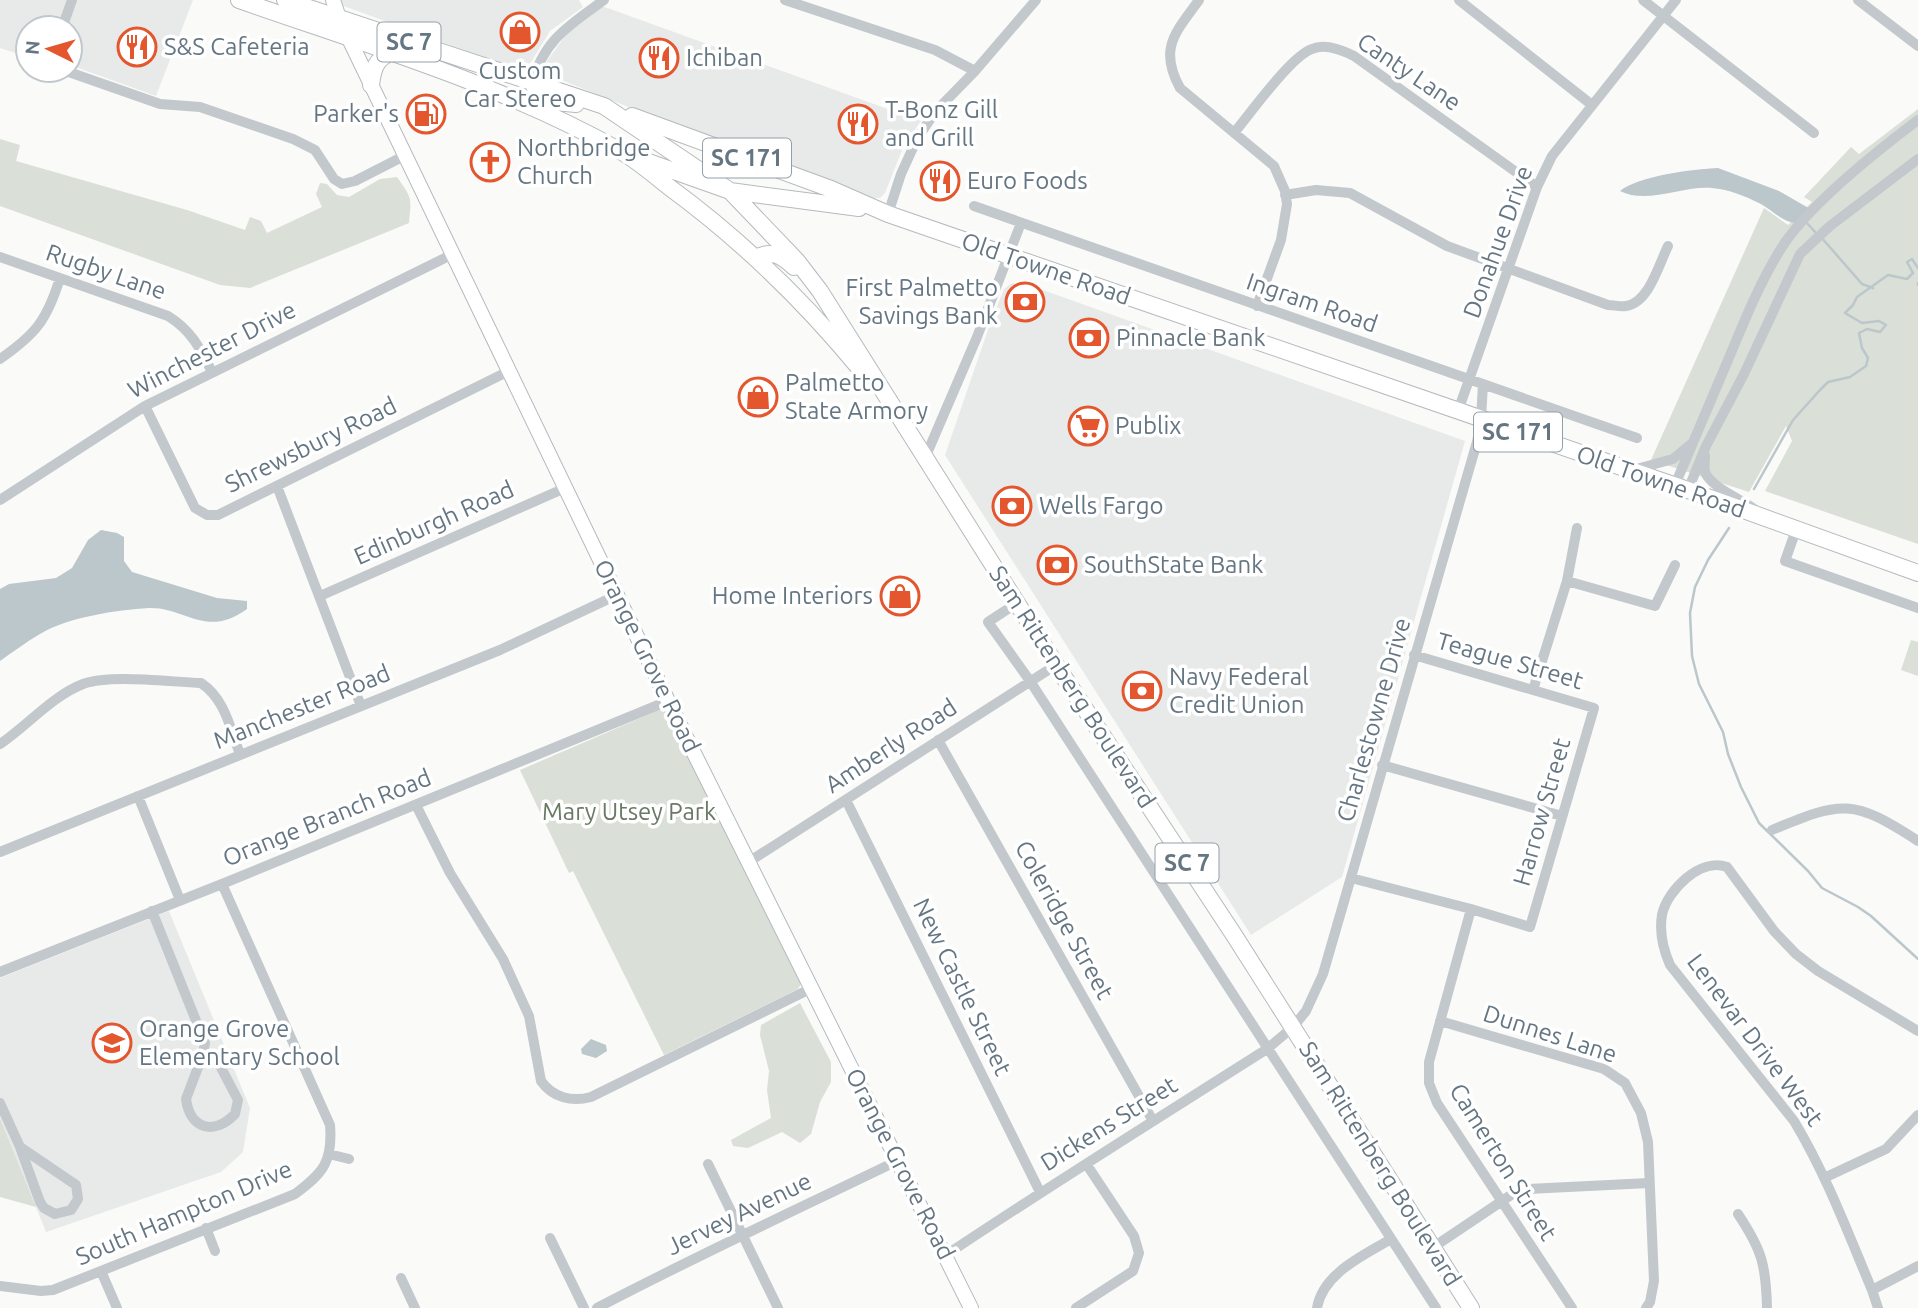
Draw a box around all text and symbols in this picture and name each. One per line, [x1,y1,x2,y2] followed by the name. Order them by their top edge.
[499,11,541,53] shop icon: Custom Car Stereo
[14,14,84,84] north arrow
[378,22,440,61] road number: SC 7
[116,26,158,68] restaurant icon: S&S Cafeteria
[1352,27,1466,116] street label: Canty Lane
[164,33,310,60] place label: S&S Cafeteria
[638,37,680,79] restaurant icon: Ichiban
[20,39,44,56] text: N
[686,44,763,71] place label: Ichiban
[463,57,577,112] place label: Custom Car Stereo
[405,93,447,135] fuel station icon: Parker's
[885,96,998,151] place label: T-Bonz Gill and Grill
[313,100,399,127] place label: Parker's
[837,103,879,145] restaurant icon: T-Bonz Gill and Grill
[517,134,650,189] place label: Northbridge Church
[703,139,791,178] road number: SC 171
[469,141,511,183] church icon: Northbridge Church
[919,160,961,202] restaurant icon: Euro Foods
[1457,162,1538,322] street label: Donahue Drive
[967,167,1088,194] place label: Euro Foods
[958,227,1134,310] street label: Old Towne Road
[43,238,170,305] street label: Rugby Lane
[1243,268,1381,338] street label: Ingram Road
[846,274,998,329] place label: First Palmetto Savings Bank
[1004,281,1046,323] bank icon: First Palmetto Savings Bank
[123,296,300,404] street label: Winchester Drive
[1068,317,1110,359] bank icon: Pinnacle Bank
[1116,324,1266,351] place label: Pinnacle Bank
[785,369,928,424] place label: Palmetto State Armory
[737,376,779,418] shop icon: Palmetto State Armory
[221,391,401,498] street label: Shrewsbury Road
[1067,405,1109,447] supermarket icon: Publix
[1115,412,1181,439] place label: Publix
[1474,412,1562,452] road number: SC 171
[1573,440,1749,523] street label: Old Towne Road
[350,475,518,570] street label: Edinburgh Road
[991,485,1033,527] bank icon: Wells Fargo
[1039,492,1164,519] place label: Wells Fargo
[1036,544,1078,586] bank icon: SouthState Bank
[1084,551,1263,578] place label: SouthState Bank
[589,555,706,757] street label: Orange Grove Road
[984,561,1161,813] street label: Sam Rittenberg Boulevard
[879,575,921,617] shop icon: Home Interiors
[712,582,873,609] place label: Home Interiors
[1331,615,1416,825] street label: Charlestowne Drive
[1434,627,1587,694] street label: Teague Street
[210,659,394,754] street label: Manchester Road
[1169,663,1309,718] place label: Navy Federal Credit Union
[1121,670,1163,712] bank icon: Navy Federal Credit Union
[820,693,962,798] street label: Amberly Road
[1508,734,1576,889] street label: Harrow Street
[219,763,435,872] street label: Orange Branch Road
[542,798,716,825] park label: Mary Utsey Park
[1010,836,1119,1004] street label: Coleridge Street
[1156,844,1218,883] road number: SC 7
[908,894,1017,1080] street label: New Castle Street
[1682,948,1829,1131] street label: Lenevar Drive West
[1480,999,1620,1068] street label: Dunnes Lane
[139,1015,340,1070] place label: Orange Grove Elementary School
[91,1022,133,1064] school or university icon: Orange Grove Elementary School
[1294,1037,1467,1291] street label: Sam Rittenberg Boulevard
[841,1064,960,1264] street label: Orange Grove Road
[1036,1071,1182,1176] street label: Dickens Street
[1444,1078,1563,1246] street label: Camerton Street
[72,1155,296,1270] street label: South Hampton Drive
[662,1167,815,1260] street label: Jervey Avenue

